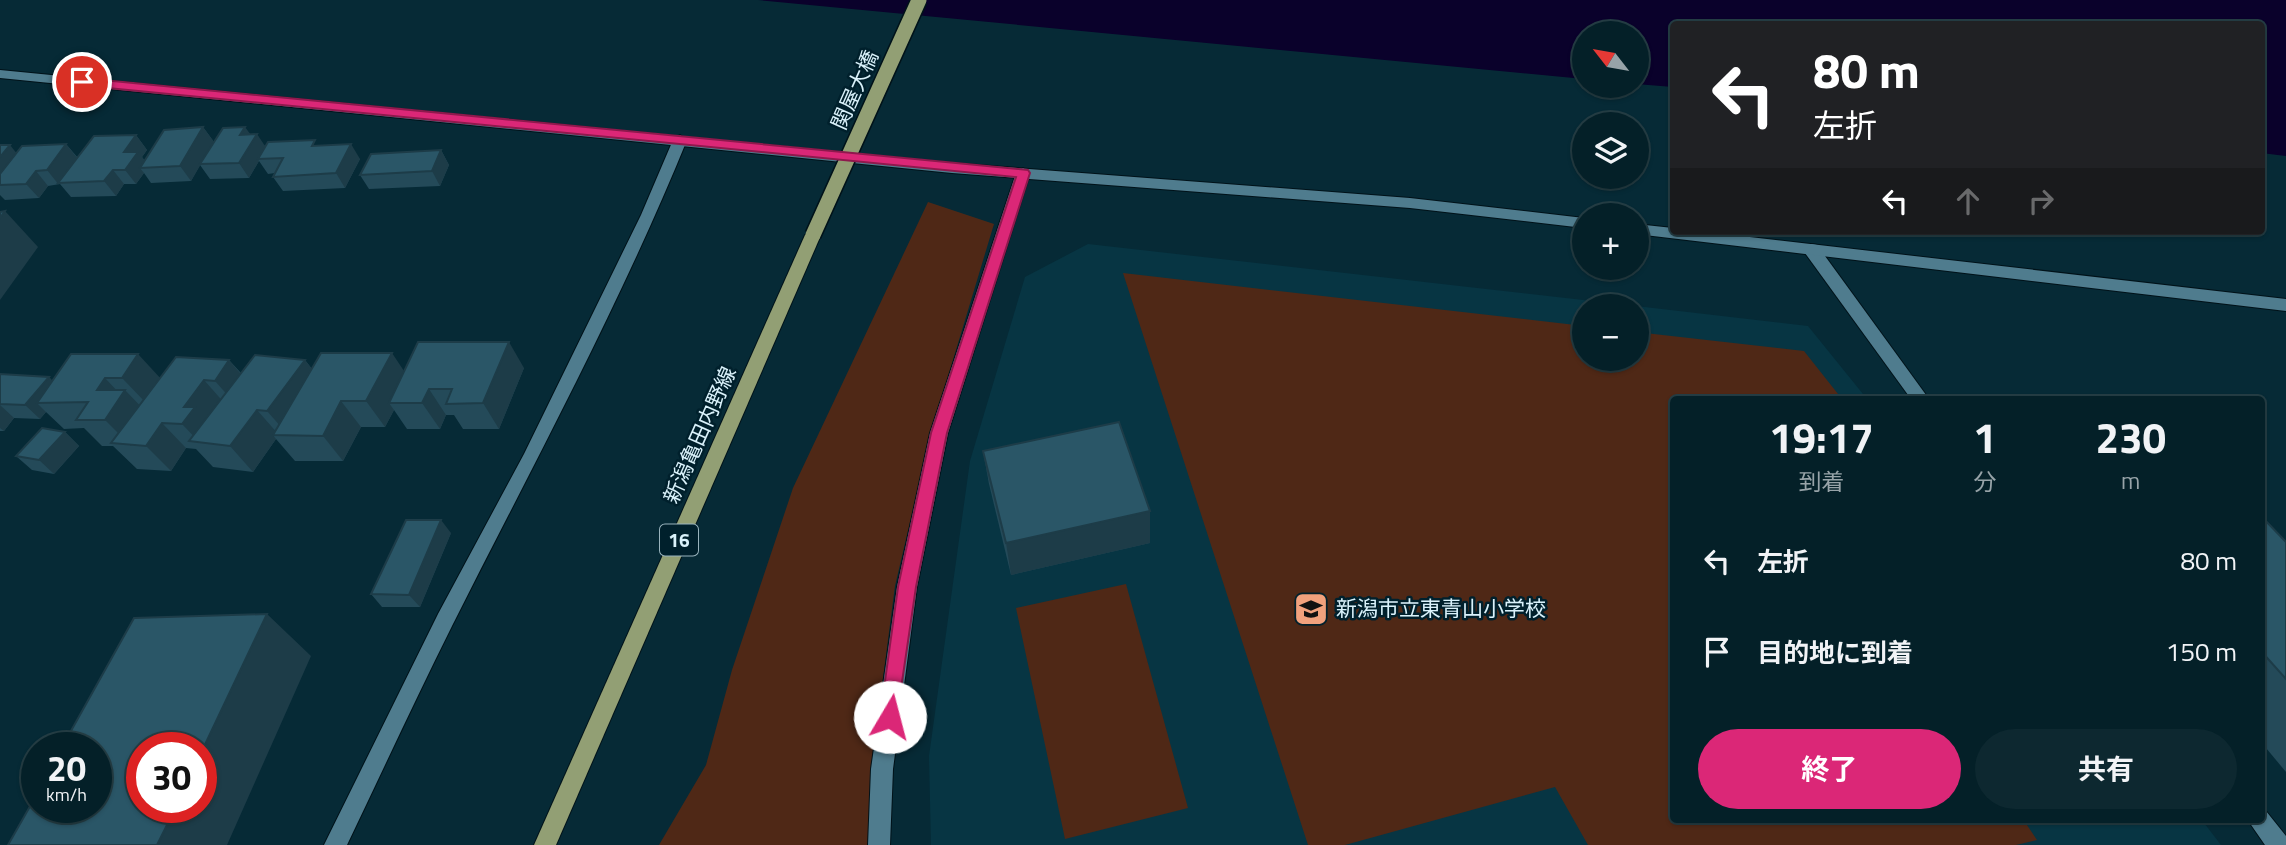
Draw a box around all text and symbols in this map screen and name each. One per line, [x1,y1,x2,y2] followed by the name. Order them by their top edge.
[1572,21,1648,98] north arrow
[1572,21,1649,371] map controls
[1813,32,1920,107] text: 80 m
[822,45,886,134] street label: 関屋大橋
[1698,49,1789,140] icon: left
[52,52,112,112] pin
[63,63,101,101] icon: arrive
[1813,101,1877,149] text: 左折
[1572,112,1649,189] button: layers
[1876,182,1914,220] icon: left
[1949,182,1987,220] icon: ahead
[2022,182,2060,220] icon: right
[1572,203,1649,280] button: +
[1572,294,1649,371] button: −
[655,361,744,508] street label: 新潟亀田内野線
[1769,405,1874,469] text: 19:17
[1973,405,1996,469] text: 1
[2095,405,2166,469] text: 230
[2121,463,2140,498] text: m
[1798,464,1844,499] text: 到着
[1973,464,1996,499] text: 分
[660,524,698,555] road number: 16
[2180,541,2237,580] text: 80 m
[1698,542,1736,580] icon: left
[1757,542,1809,581] text: 左折
[1292,590,1330,628] school or university icon: 新潟市立東青山小学校
[1336,592,1546,624] place label: 新潟市立東青山小学校
[2166,632,2237,671] text: 150 m
[1698,633,1736,671] icon: arrive
[1757,633,1913,672] text: 目的地に到着
[853,680,927,754] position arrow
[1698,729,1961,809] button: 終了
[1975,729,2237,809] button: 共有
[126,732,217,823] speed limit sign: 30
[47,741,86,795] text: 20
[46,781,87,808] text: km/h

